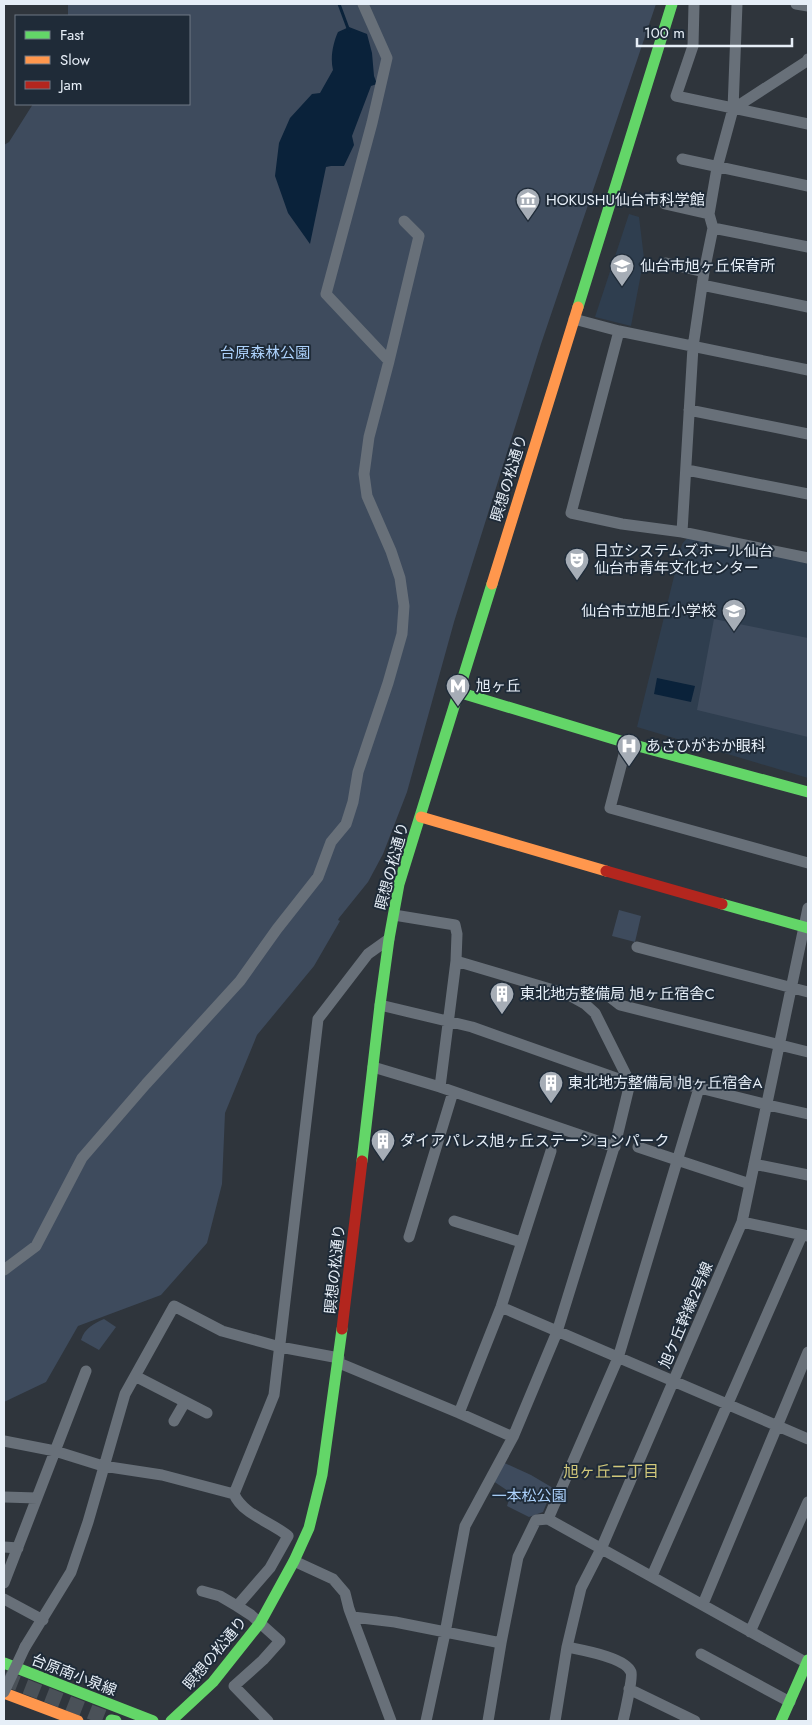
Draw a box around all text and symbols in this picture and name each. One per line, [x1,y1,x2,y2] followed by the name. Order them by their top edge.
[15,15,190,105] legend
[637,15,792,47] scale bar
[644,22,685,44] text: 100 m
[60,24,84,46] text: Fast
[60,49,91,71] text: Slow
[58,74,83,96] text: Jam
[515,187,541,221] museum icon: HOKUSHU仙台市科学館
[546,189,705,211] place label: HOKUSHU仙台市科学館
[609,253,635,287] school or university icon: 仙台市旭ヶ丘保育所
[640,255,775,277] place label: 仙台市旭ヶ丘保育所
[220,342,310,364] park label: 台原森林公園
[485,432,533,524] street label: 瞑想の松通り
[594,540,774,579] place label: 日立システムズホール仙台 仙台市青年文化センター
[564,547,590,581] theatre icon: 日立システムズホール仙台 仙台市青年文化センター
[721,598,747,632] school or university icon: 仙台市立旭丘小学校
[581,600,716,622] place label: 仙台市立旭丘小学校
[445,673,471,707] metro station icon: 旭ヶ丘
[476,675,521,697] place label: 旭ヶ丘
[616,733,642,767] hospital icon: あさひがおか眼科
[646,735,766,757] place label: あさひがおか眼科
[370,820,414,912] street label: 瞑想の松通り
[489,981,515,1015] building icon: 東北地方整備局 旭ヶ丘宿舎C
[520,983,715,1005] place label: 東北地方整備局 旭ヶ丘宿舎C
[538,1070,564,1104] building icon: 東北地方整備局 旭ヶ丘宿舎A
[568,1072,763,1094] place label: 東北地方整備局 旭ヶ丘宿舎A
[370,1128,396,1162] building icon: ダイアパレス旭ヶ丘ステーションパーク
[400,1130,669,1152] place label: ダイアパレス旭ヶ丘ステーションパーク
[319,1223,351,1315] street label: 瞑想の松通り
[654,1258,718,1372] street label: 旭ケ丘幹線２号線
[563,1460,659,1483] district label: 旭ヶ丘二丁目
[491,1485,567,1507] park label: 一本松公園
[178,1611,252,1695] street label: 瞑想の松通り
[28,1649,120,1701] street label: 台原南小泉線

